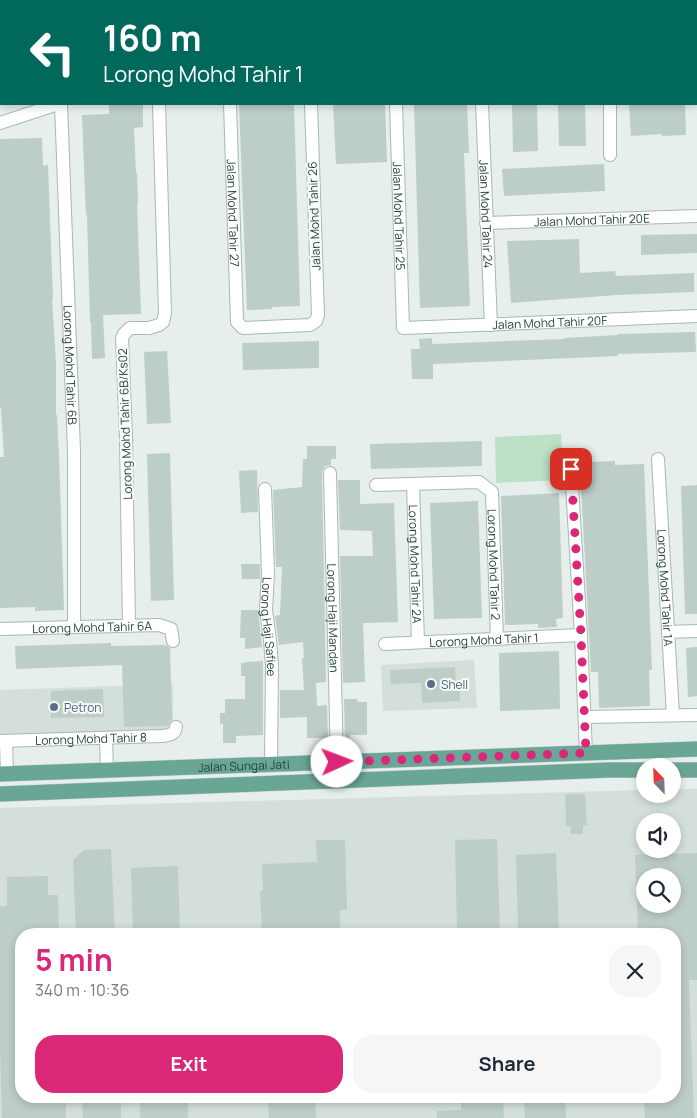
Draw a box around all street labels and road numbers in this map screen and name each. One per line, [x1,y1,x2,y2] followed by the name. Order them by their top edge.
[223,159,244,267] street label: Jalan Mohd Tahir 27
[476,159,497,268] street label: Jalan Mohd Tahir 24
[304,161,324,271] street label: Jalan Mohd Tahir 26
[389,161,410,271] street label: Jalan Mohd Tahir 25
[534,209,650,230] street label: Jalan Mohd Tahir 20E
[60,305,82,425] street label: Lorong Mohd Tahir 6B
[492,311,608,333] street label: Jalan Mohd Tahir 20F
[114,348,136,500] street label: Lorong Mohd Tahir 6B/Ks02
[405,504,426,624] street label: Lorong Mohd Tahir 2A
[484,508,505,621] street label: Lorong Mohd Tahir 2
[654,529,677,647] street label: Lorong Mohd Tahir 1A
[324,563,343,673] street label: Lorong Haji Mandan
[257,577,281,676] street label: Lorong Haji Safiee
[32,617,152,637] street label: Lorong Mohd Tahir 6A
[429,628,539,650] street label: Lorong Mohd Tahir 1
[35,728,147,748] street label: Lorong Mohd Tahir 8
[198,755,290,775] street label: Jalan Sungai Jati

